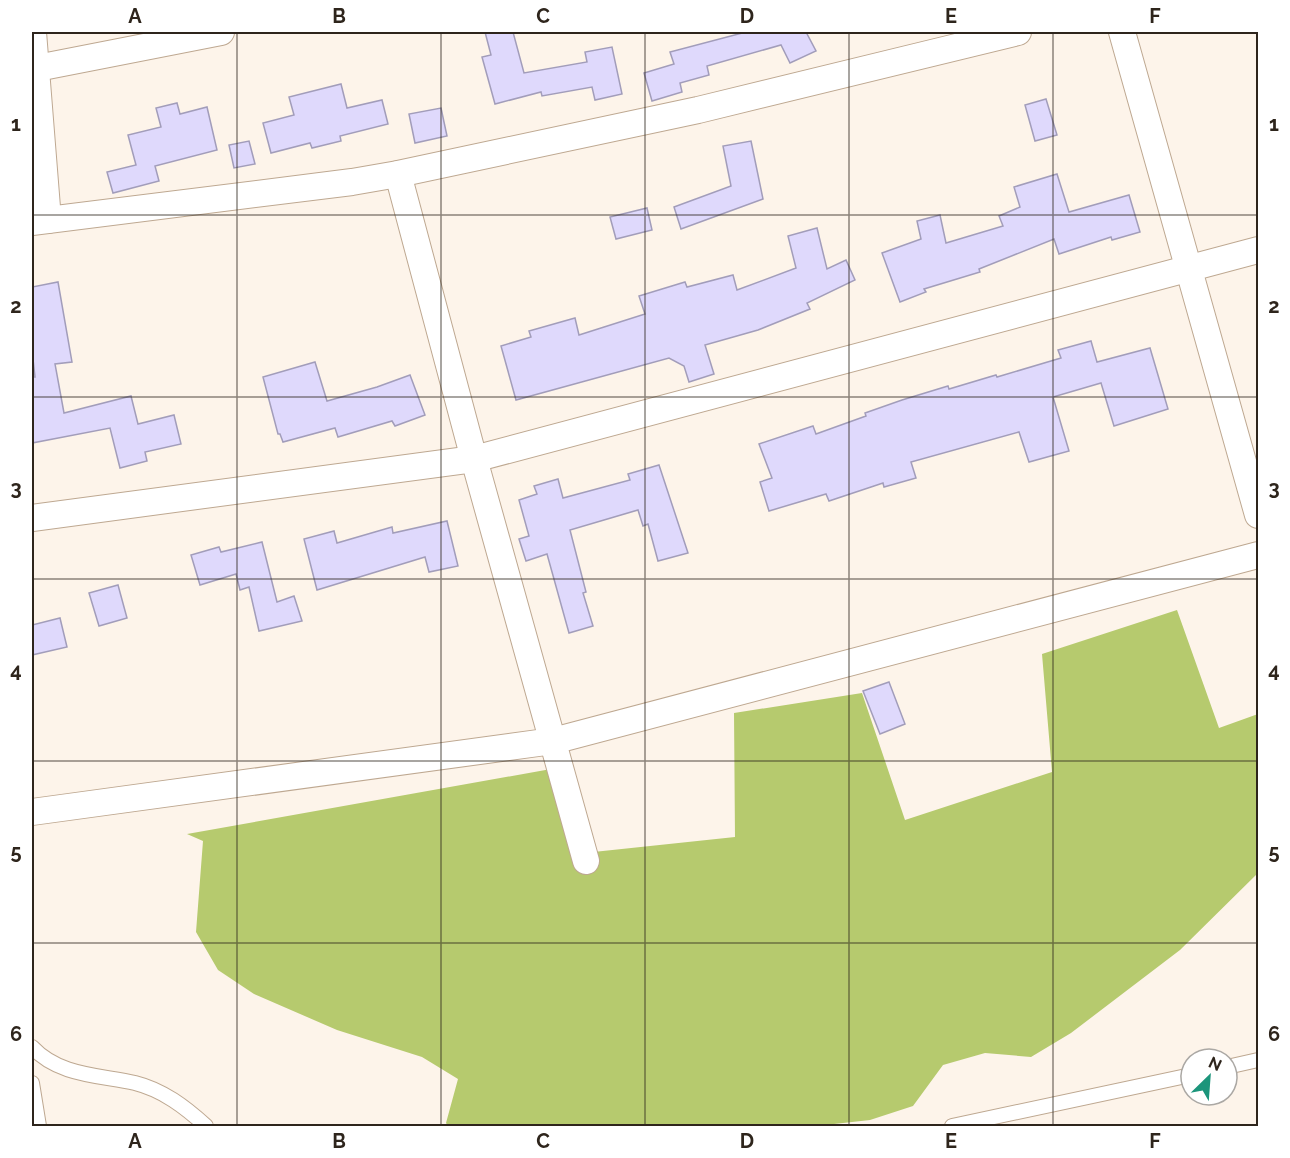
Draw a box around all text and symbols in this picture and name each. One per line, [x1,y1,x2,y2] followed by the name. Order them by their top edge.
[128,4,142,28] text: A
[332,4,346,28] text: B
[536,4,550,28] text: C
[740,4,754,28] text: D
[945,4,957,28] text: E
[1149,4,1161,28] text: F
[11,112,21,136] text: 1
[1269,112,1279,136] text: 1
[10,294,22,318] text: 2
[1268,294,1280,318] text: 2
[10,476,22,500] text: 3
[1268,476,1280,500] text: 3
[10,658,22,682] text: 4
[1268,658,1280,682] text: 4
[10,840,22,864] text: 5
[1268,840,1280,864] text: 5
[10,1022,22,1046] text: 6
[1268,1022,1280,1046] text: 6
[1179,1047,1239,1107] north arrow
[1206,1053,1225,1075] text: N
[128,1129,142,1153] text: A
[332,1129,346,1153] text: B
[536,1129,550,1153] text: C
[740,1129,754,1153] text: D
[945,1129,957,1153] text: E
[1149,1129,1161,1153] text: F

